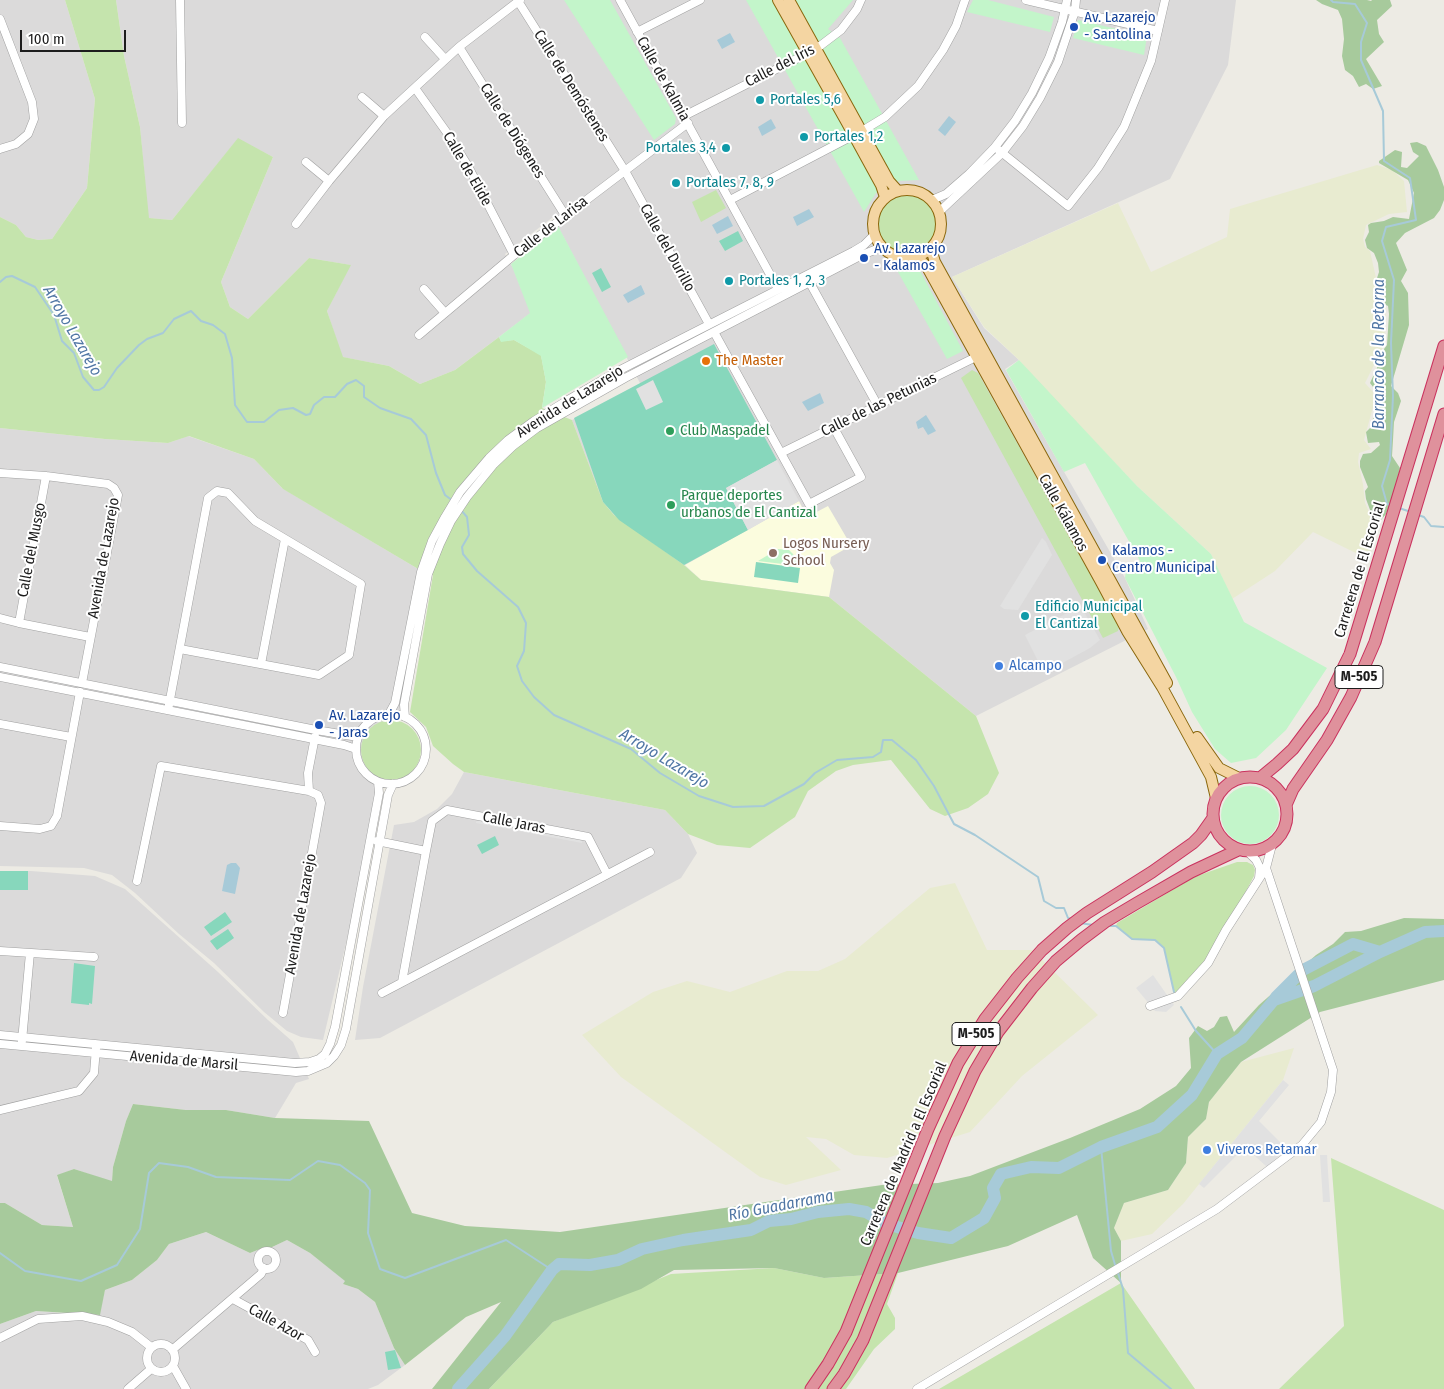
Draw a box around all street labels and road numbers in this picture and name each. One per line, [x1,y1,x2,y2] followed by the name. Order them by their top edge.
[529,27,613,145] street label: Calle de Demóstenes
[632,33,694,125] street label: Calle de Kalmia
[742,41,818,91] street label: Calle del Iris
[476,80,548,182] street label: Calle de Diógenes
[439,129,495,209] street label: Calle de Elide
[510,193,592,261] street label: Calle de Larisa
[635,201,699,295] street label: Calle del Durillo
[513,362,627,442] street label: Avenida de Lazarejo
[818,369,940,441] street label: Calle de las Petunias
[1034,471,1092,555] street label: Calle Kálamos
[85,496,123,620] street label: Avenida de Lazarejo
[1331,500,1389,640] street label: Carretera de El Escorial
[14,501,50,599] street label: Calle del Musgo
[1335,666,1383,689] road number: M-505
[481,808,547,838] street label: Calle Jaras
[282,852,320,976] street label: Avenida de Lazarejo
[952,1022,1000,1046] road number: M-505
[129,1047,239,1075] street label: Avenida de Marsil
[857,1059,951,1249] street label: Carretera de Madrid a El Escorial
[245,1301,307,1345] street label: Calle Azor

